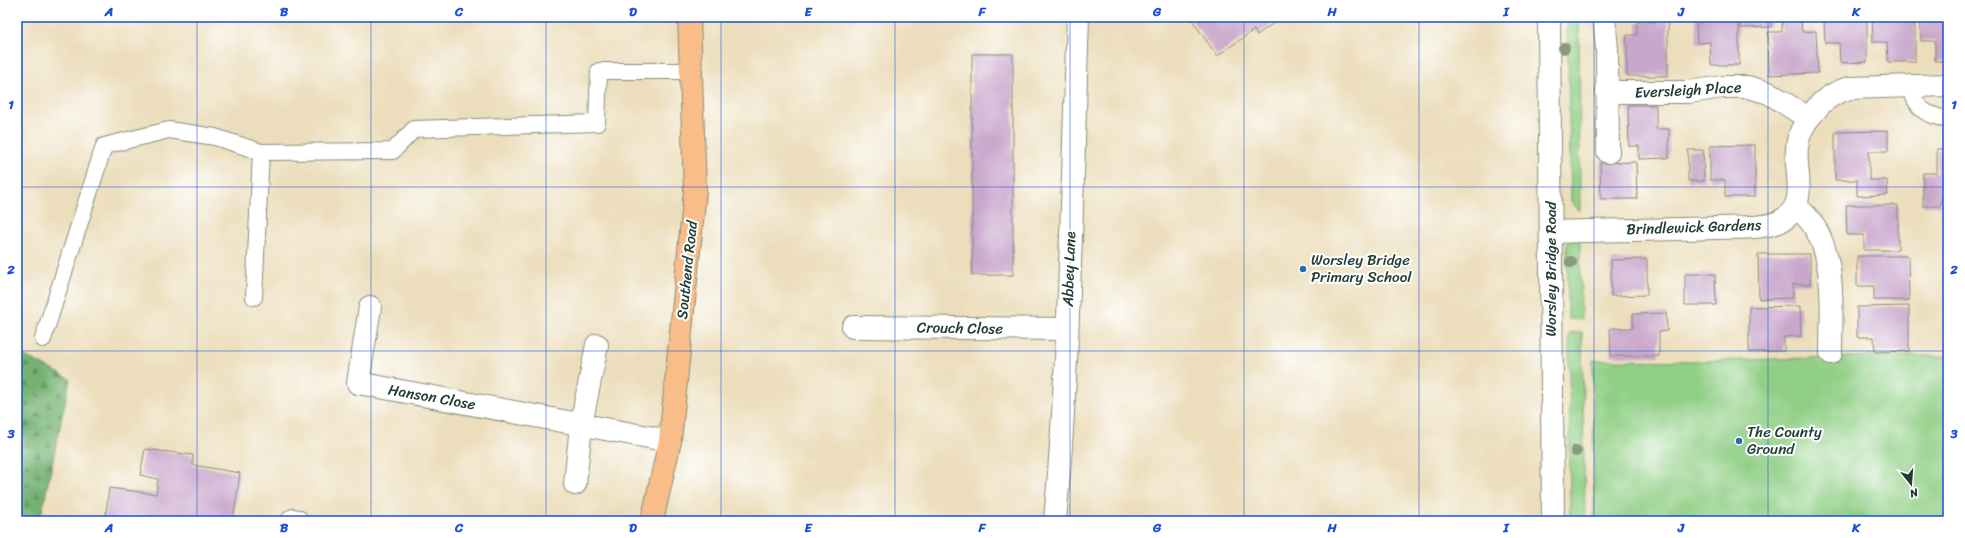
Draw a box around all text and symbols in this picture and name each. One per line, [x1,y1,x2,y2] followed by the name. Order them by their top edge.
[104,0,113,23] text: A
[280,0,289,23] text: B
[454,0,464,23] text: C
[629,0,637,23] text: D
[804,0,813,23] text: E
[977,0,986,23] text: F
[1152,0,1162,23] text: G
[1326,0,1337,23] text: H
[1502,0,1510,23] text: I
[1677,0,1685,23] text: J
[1851,0,1861,23] text: K
[1634,74,1742,106] street label: Eversleigh Place
[8,93,14,116] text: 1
[1951,93,1957,116] text: 1
[1538,200,1564,336] street label: Worsley Bridge Road
[1626,212,1762,242] street label: Brindlewick Gardens
[669,218,705,321] street label: Southend Road
[1055,231,1083,308] street label: Abbey Lane
[1311,247,1412,290] place label: Worsley Bridge Primary School
[6,258,15,281] text: 2
[1949,258,1958,281] text: 2
[1298,264,1308,274] marker: Worsley Bridge Primary School
[917,314,1004,342] street label: Crouch Close
[386,377,478,418] street label: Hanson Close
[1747,419,1822,462] place label: The County Ground
[6,422,15,445] text: 3
[1949,422,1958,445] text: 3
[1734,436,1744,446] marker: The County Ground
[1891,464,1931,504] north arrow
[1907,483,1921,503] text: N
[104,516,113,538] text: A
[280,516,289,538] text: B
[454,516,464,538] text: C
[629,516,637,538] text: D
[804,516,813,538] text: E
[977,516,986,538] text: F
[1152,516,1162,538] text: G
[1326,516,1337,538] text: H
[1502,516,1510,538] text: I
[1677,516,1685,538] text: J
[1851,516,1861,538] text: K

